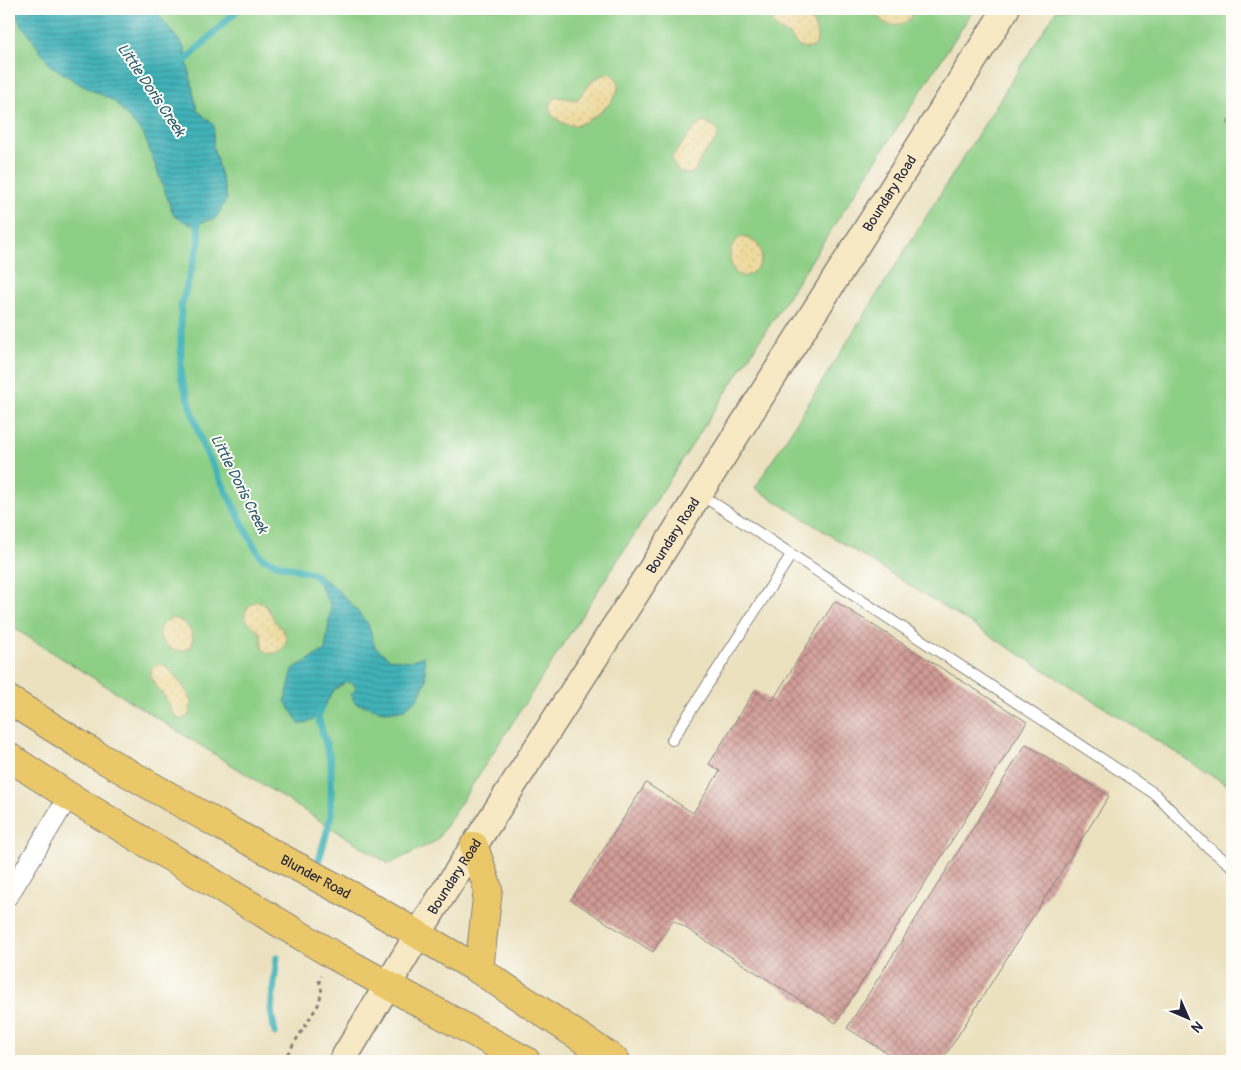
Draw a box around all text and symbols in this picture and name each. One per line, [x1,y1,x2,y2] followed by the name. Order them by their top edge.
[113,40,190,142] water label: Little Doris Creek
[859,152,920,235] street label: Boundary Road
[206,431,273,538] water label: Little Doris Creek
[642,494,703,577] street label: Boundary Road
[424,835,485,918] street label: Boundary Road
[278,851,354,902] street label: Blunder Road
[1164,992,1214,1042] north arrow
[1187,1017,1206,1036] text: N

